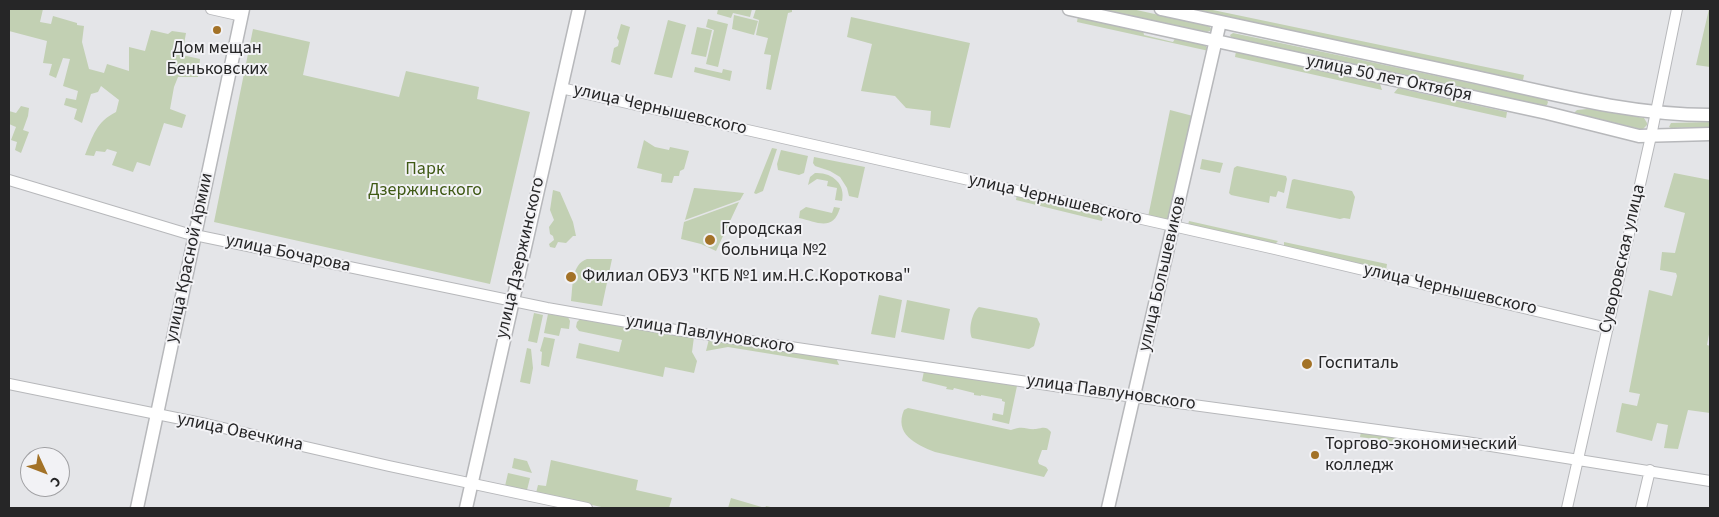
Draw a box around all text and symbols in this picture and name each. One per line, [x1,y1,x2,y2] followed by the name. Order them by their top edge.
[211,24,223,36] marker: Дом мещан Беньковских
[166,38,268,80] place label: Дом мещан Беньковских
[1304,51,1474,107] street label: улица 50 лет Октября
[571,80,749,140] street label: улица Чернышевского
[368,159,482,202] park label: Парк Дзержинского
[966,170,1144,230] street label: улица Чернышевского
[161,171,219,345] street label: улица Красной Армии
[492,175,550,341] street label: улица Дзержинского
[1595,182,1651,336] street label: Суворовская улица
[1135,194,1191,354] street label: улица Большевиков
[721,219,827,262] place label: Городская больница №2
[224,230,352,278] street label: улица Бочарова
[703,233,717,247] marker: Городская больница №2
[1361,260,1539,320] street label: улица Чернышевского
[582,266,911,288] place label: Филиал ОБУЗ "КГБ №1 им.Н.С.Короткова"
[564,270,578,284] marker: Филиал ОБУЗ "КГБ №1 им.Н.С.Короткова"
[624,311,796,359] street label: улица Павлуновского
[1318,353,1399,375] place label: Госпиталь
[1300,357,1314,371] marker: Госпиталь
[1025,370,1197,416] street label: улица Павлуновского
[175,409,305,457] street label: улица Овечкина
[1325,434,1517,476] place label: Торгово-экономический колледж
[20,447,70,497] north arrow
[1309,449,1321,461] marker: Торгово-экономический колледж
[45,472,65,491] text: С

